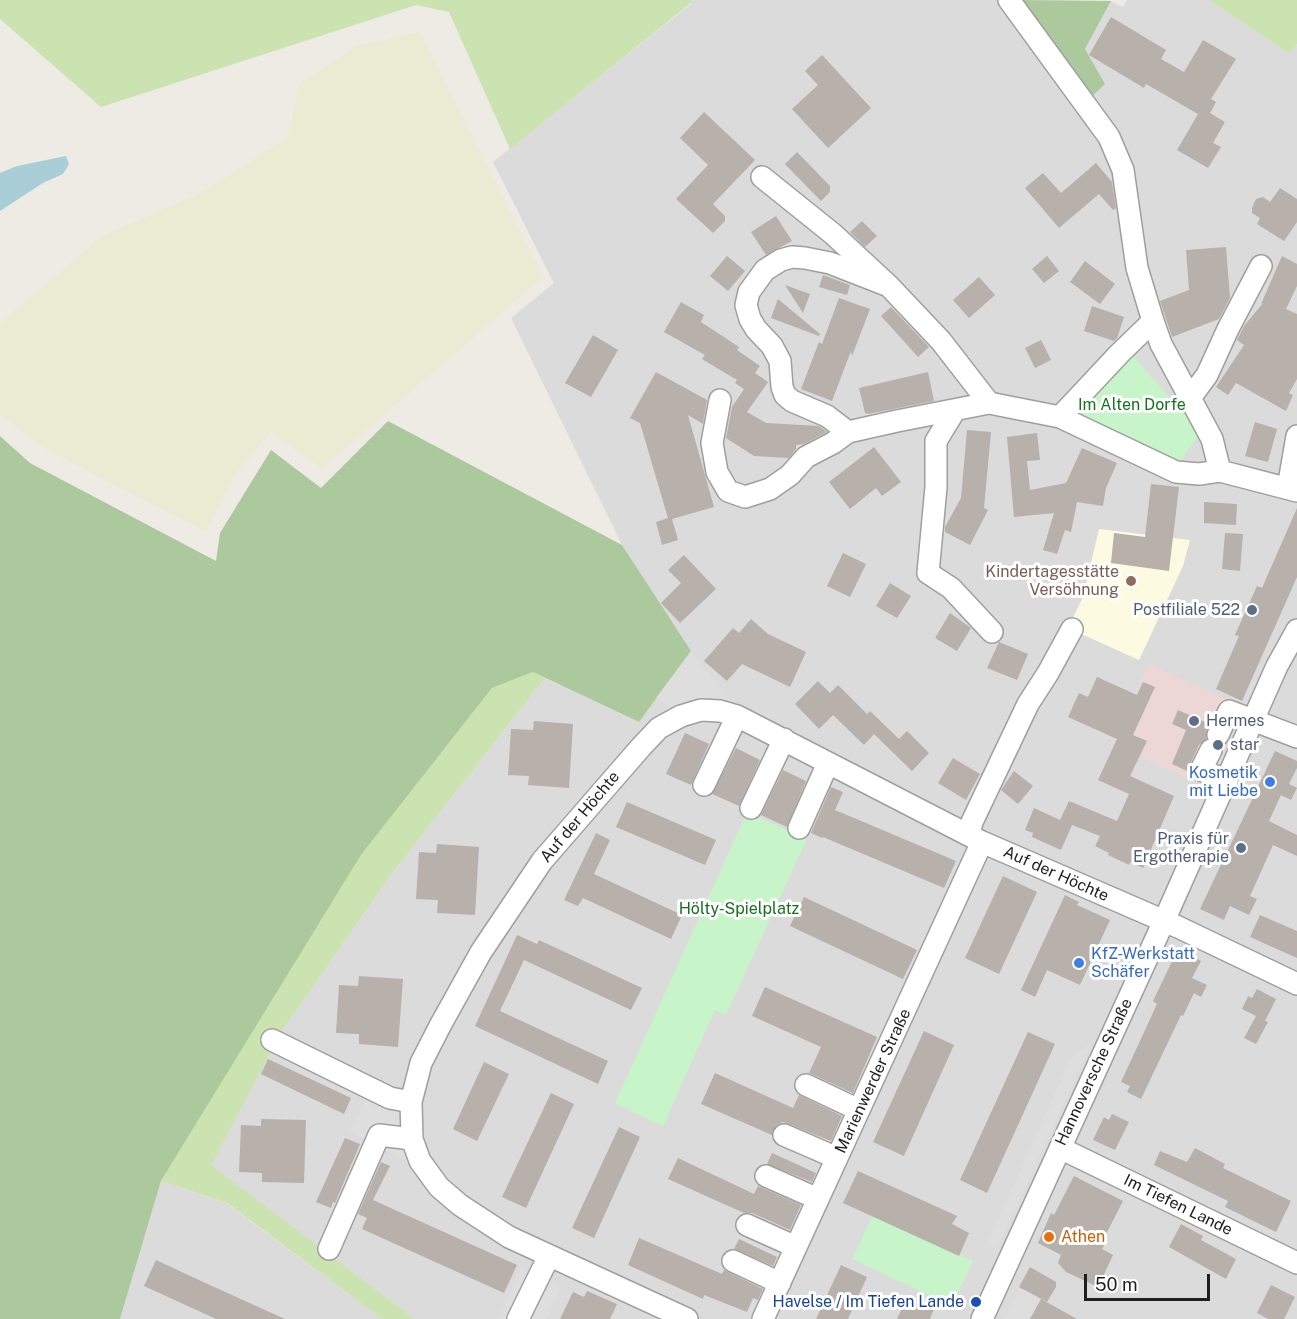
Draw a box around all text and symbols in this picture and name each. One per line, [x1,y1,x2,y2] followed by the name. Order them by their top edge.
[1078,395,1186,415] park label: Im Alten Dorfe
[985,562,1119,600] place label: Kindertagesstätte Versöhnung
[1124,574,1138,588] marker: Kindertagesstätte Versöhnung
[1133,600,1240,620] place label: Postfiliale 522
[1245,603,1259,617] marker: Postfiliale 522
[1206,711,1264,731] place label: Hermes
[1187,714,1201,728] marker: Hermes
[1230,735,1259,755] place label: star
[1211,738,1225,752] marker: star
[1189,763,1258,801] place label: Kosmetik mit Liebe
[536,767,624,867] street label: Auf der Höchte
[1263,775,1277,789] marker: Kosmetik mit Liebe
[1133,829,1229,867] place label: Praxis für Ergotherapie
[1234,841,1248,855] marker: Praxis für Ergotherapie
[1000,842,1112,906] street label: Auf der Höchte
[679,899,799,919] park label: Hölty-Spielplatz
[1091,944,1195,982] place label: KfZ-Werkstatt Schäfer
[1072,956,1086,970] marker: KfZ-Werkstatt Schäfer
[1051,995,1137,1149] street label: Hannoversche Straße
[831,1006,915,1156] street label: Marienwerder Straße
[1121,1170,1235,1240] street label: Im Tiefen Lande
[1061,1227,1105,1247] place label: Athen
[1042,1230,1056,1244] marker: Athen
[1087,1262,1213,1300] scale bar
[1095,1274,1138,1295] text: 50 m
[773,1292,964,1312] place label: Havelse / Im Tiefen Lande
[969,1295,983,1309] marker: Havelse / Im Tiefen Lande

